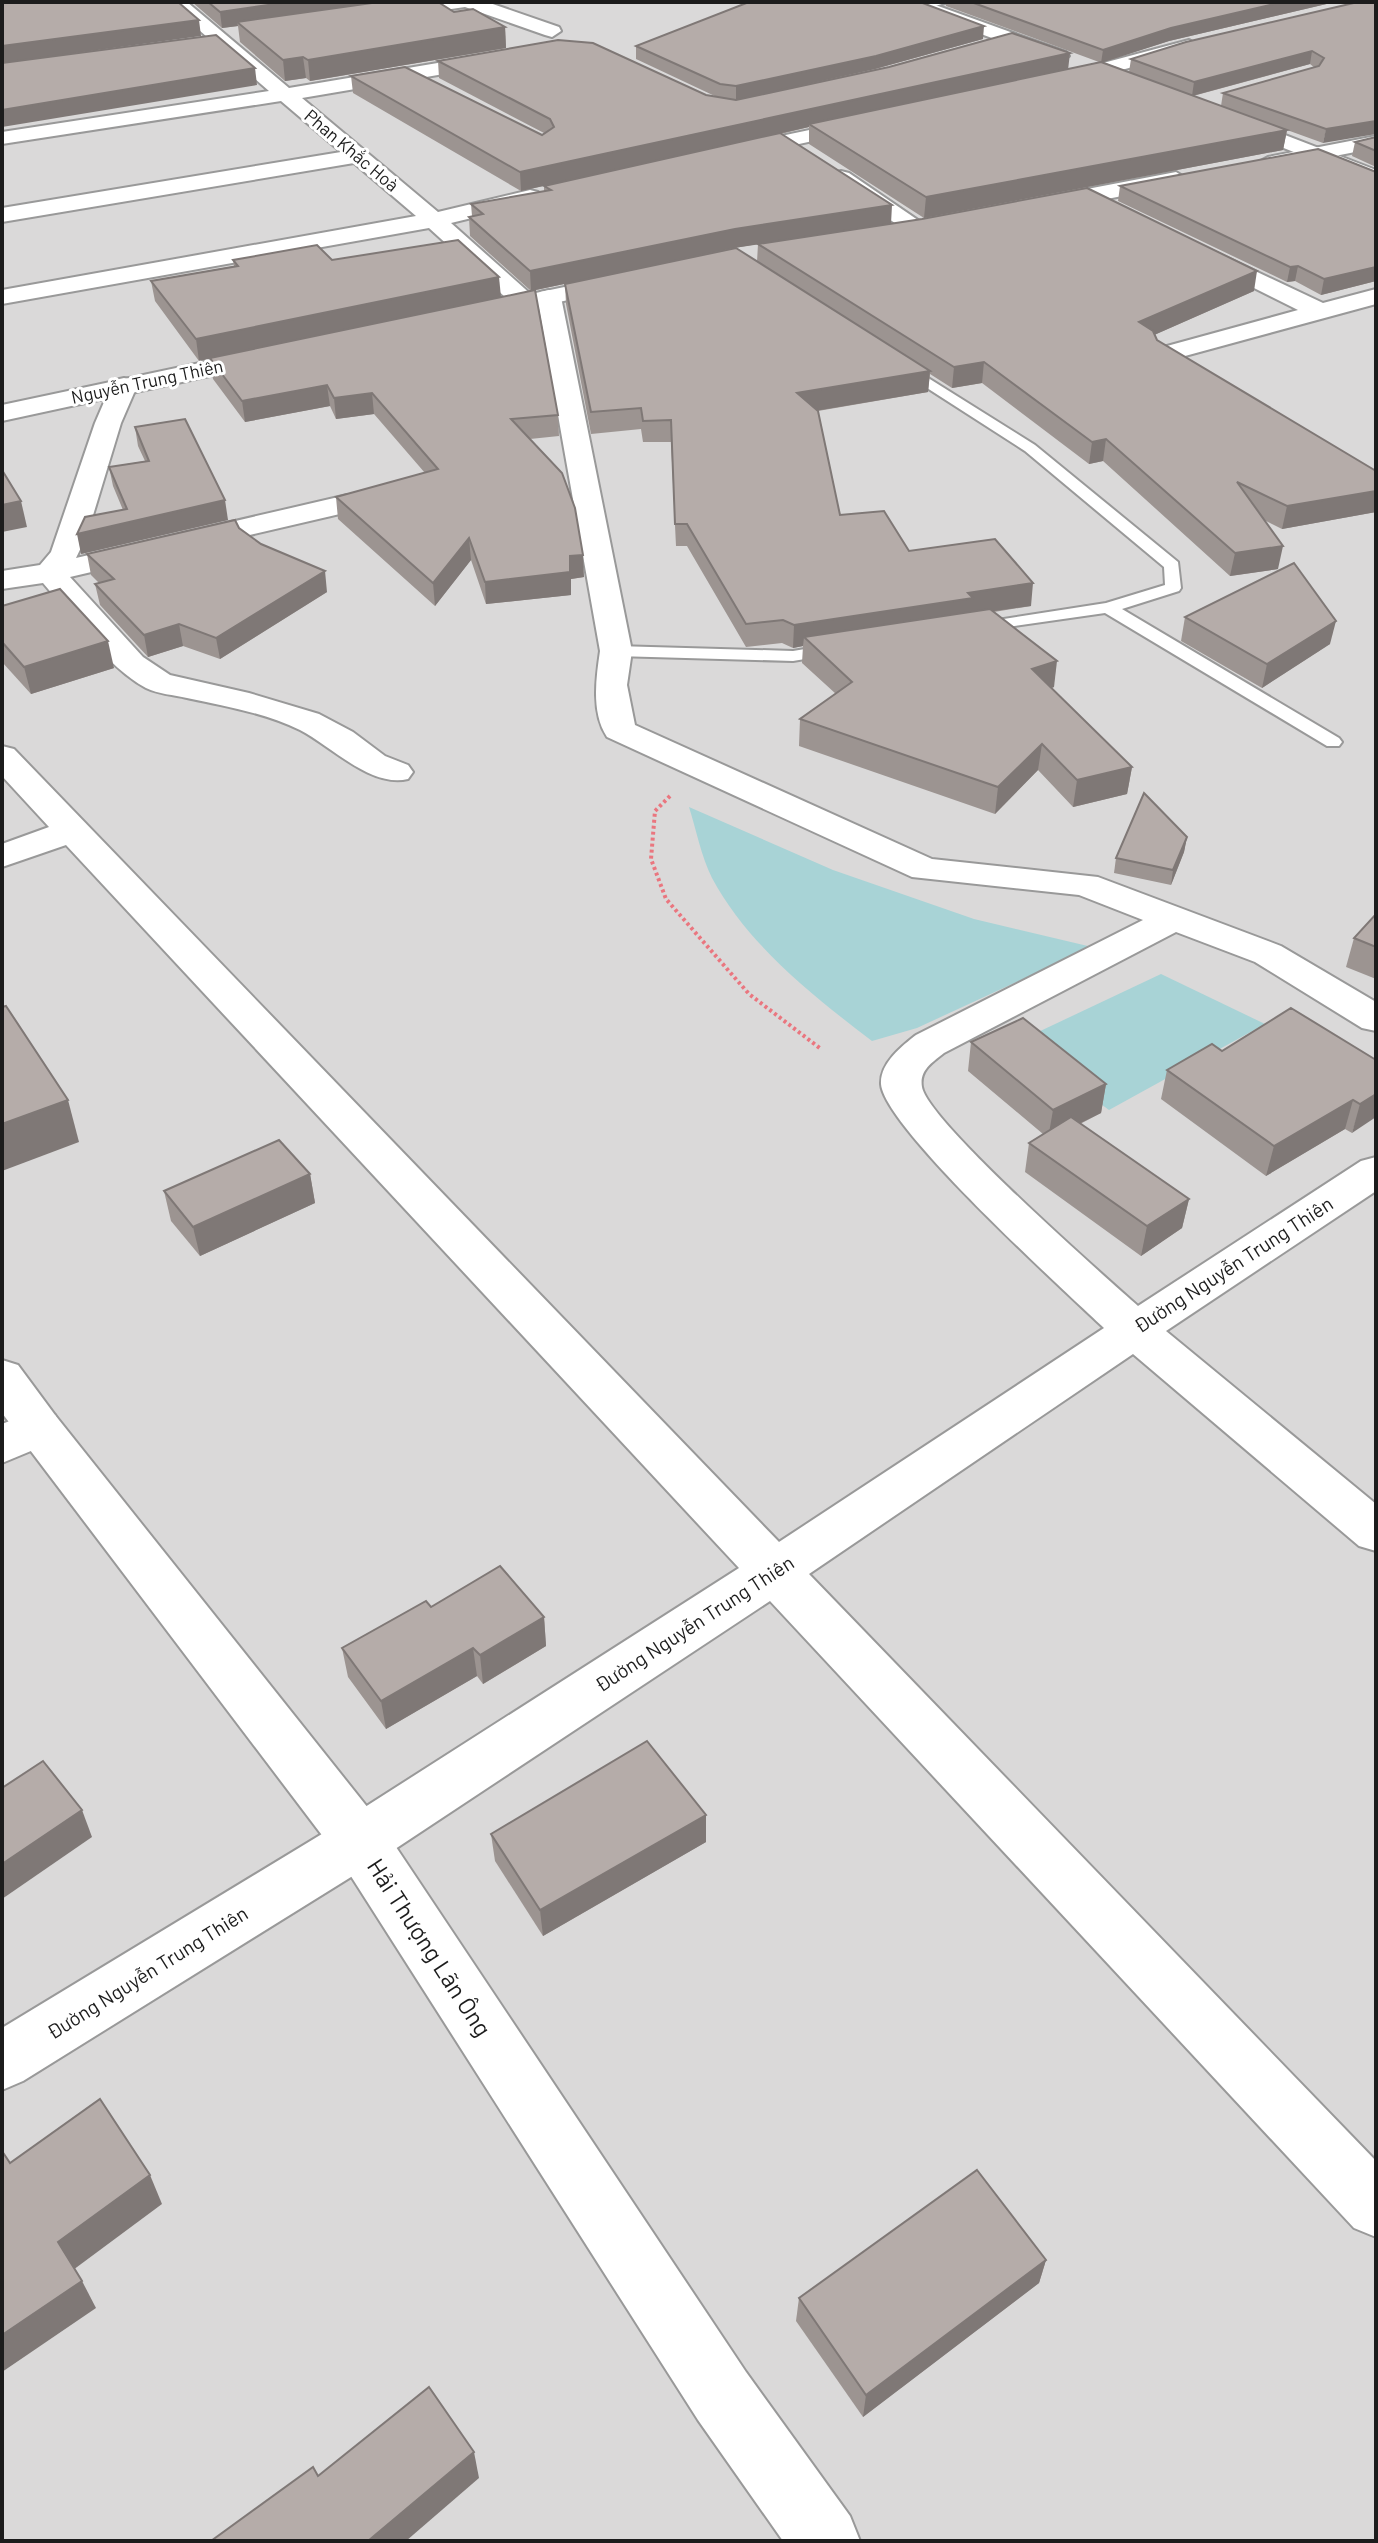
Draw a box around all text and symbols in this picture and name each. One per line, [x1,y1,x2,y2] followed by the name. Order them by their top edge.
[300,104,404,196] street label: Phan Khắc Hoà
[69,354,225,408] street label: Nguyễn Trung Thiên
[1129,1191,1337,1337] street label: Đường Nguyễn Trung Thiên
[590,1550,798,1696] street label: Đường Nguyễn Trung Thiên
[362,1853,498,2041] street label: Hải Thượng Lãn Ông
[42,1900,252,2044] street label: Đường Nguyễn Trung Thiên

